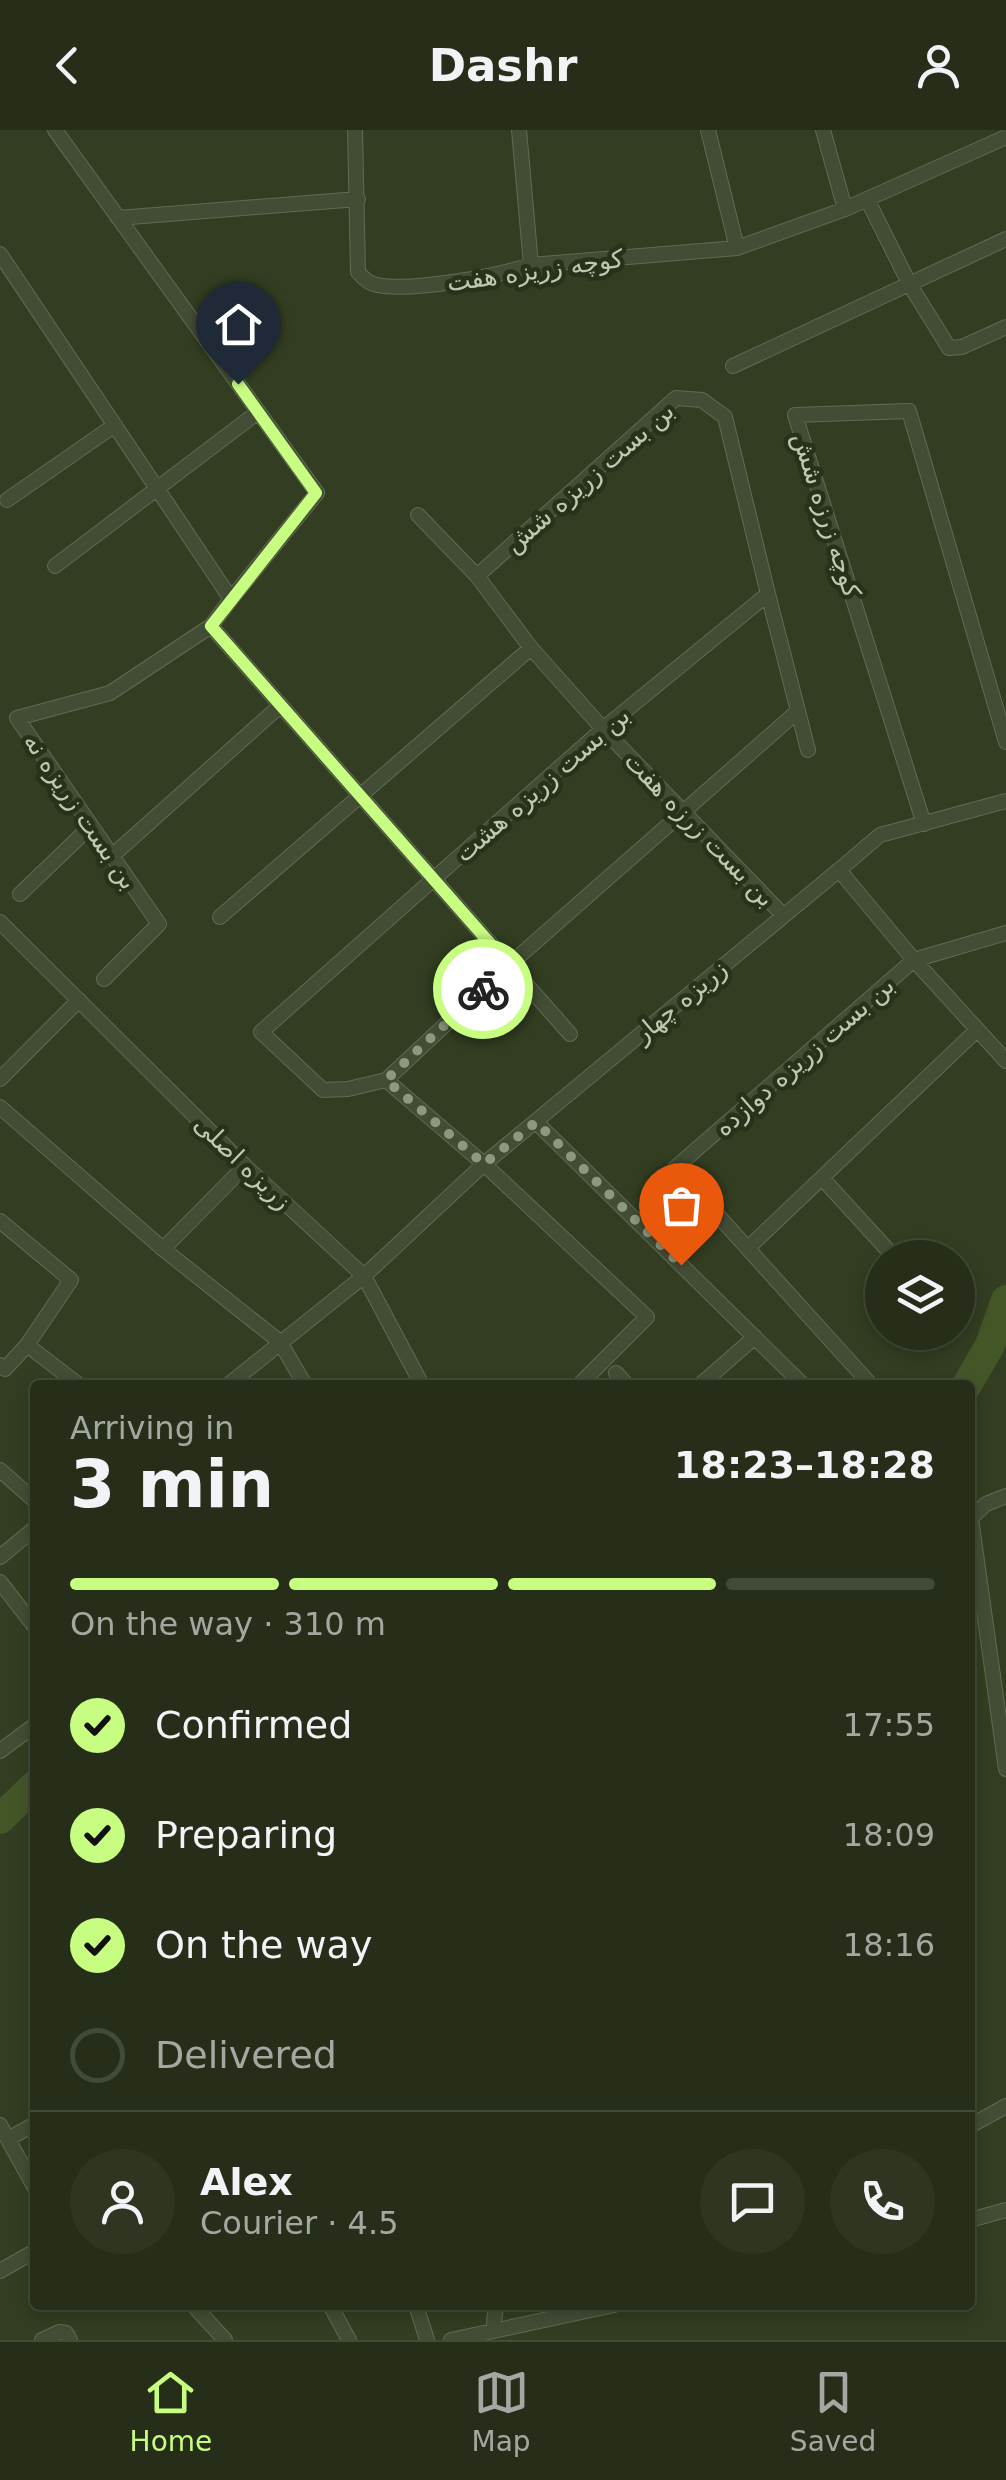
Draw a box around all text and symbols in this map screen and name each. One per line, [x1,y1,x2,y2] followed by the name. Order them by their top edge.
[40,38,95,93] icon: back
[911,38,966,93] icon: person
[429,39,577,92] text: Dashr
[445,244,625,297] street label: کوچه زریزه هفت
[196,282,281,385] pin
[211,297,266,352] icon: home
[499,396,680,559] street label: بن بست زریزه شش
[786,429,867,601] street label: کوچه زرزه شش
[449,701,635,868] street label: بن بست زریزه هشت
[18,728,143,895] street label: بن بست زریزه نه
[619,746,781,913] street label: بن بست زرزه هفت
[433,939,533,1039] courier
[626,954,733,1051] street label: زریزه چهار
[456,962,511,1017] icon: bike
[709,971,901,1143] street label: بن بست زریزه دوازده
[188,1109,297,1216] street label: زریزه اصلی
[639,1163,724,1266] pin
[654,1178,709,1233] icon: bag
[865,1240,975,1350] map controls
[865,1240,975,1350] button: layers
[70,1409,234,1447] text: Arriving in
[674,1443,935,1487] text: 18:23–18:28
[70,1447,274,1522] text: 3 min
[70,1605,386,1643] text: On the way · 310 m
[70,1698,125,1753] icon: check
[155,1703,352,1747] text: Confirmed
[843,1706,935,1744] text: 17:55
[70,1808,125,1863] icon: check
[155,1813,337,1857] text: Preparing
[843,1816,935,1854] text: 18:09
[70,1918,125,1973] icon: check
[155,1923,372,1967] text: On the way
[843,1926,935,1964] text: 18:16
[155,2033,337,2077] text: Delivered
[70,2149,175,2254] button: person
[700,2149,805,2254] button: chat
[830,2149,935,2254] button: phone
[200,2160,293,2204] text: Alex
[200,2204,399,2242] text: Courier · 4.5
[130,2365,212,2458] tab: Home
[472,2365,531,2458] tab: Map
[790,2365,876,2458] tab: Saved

